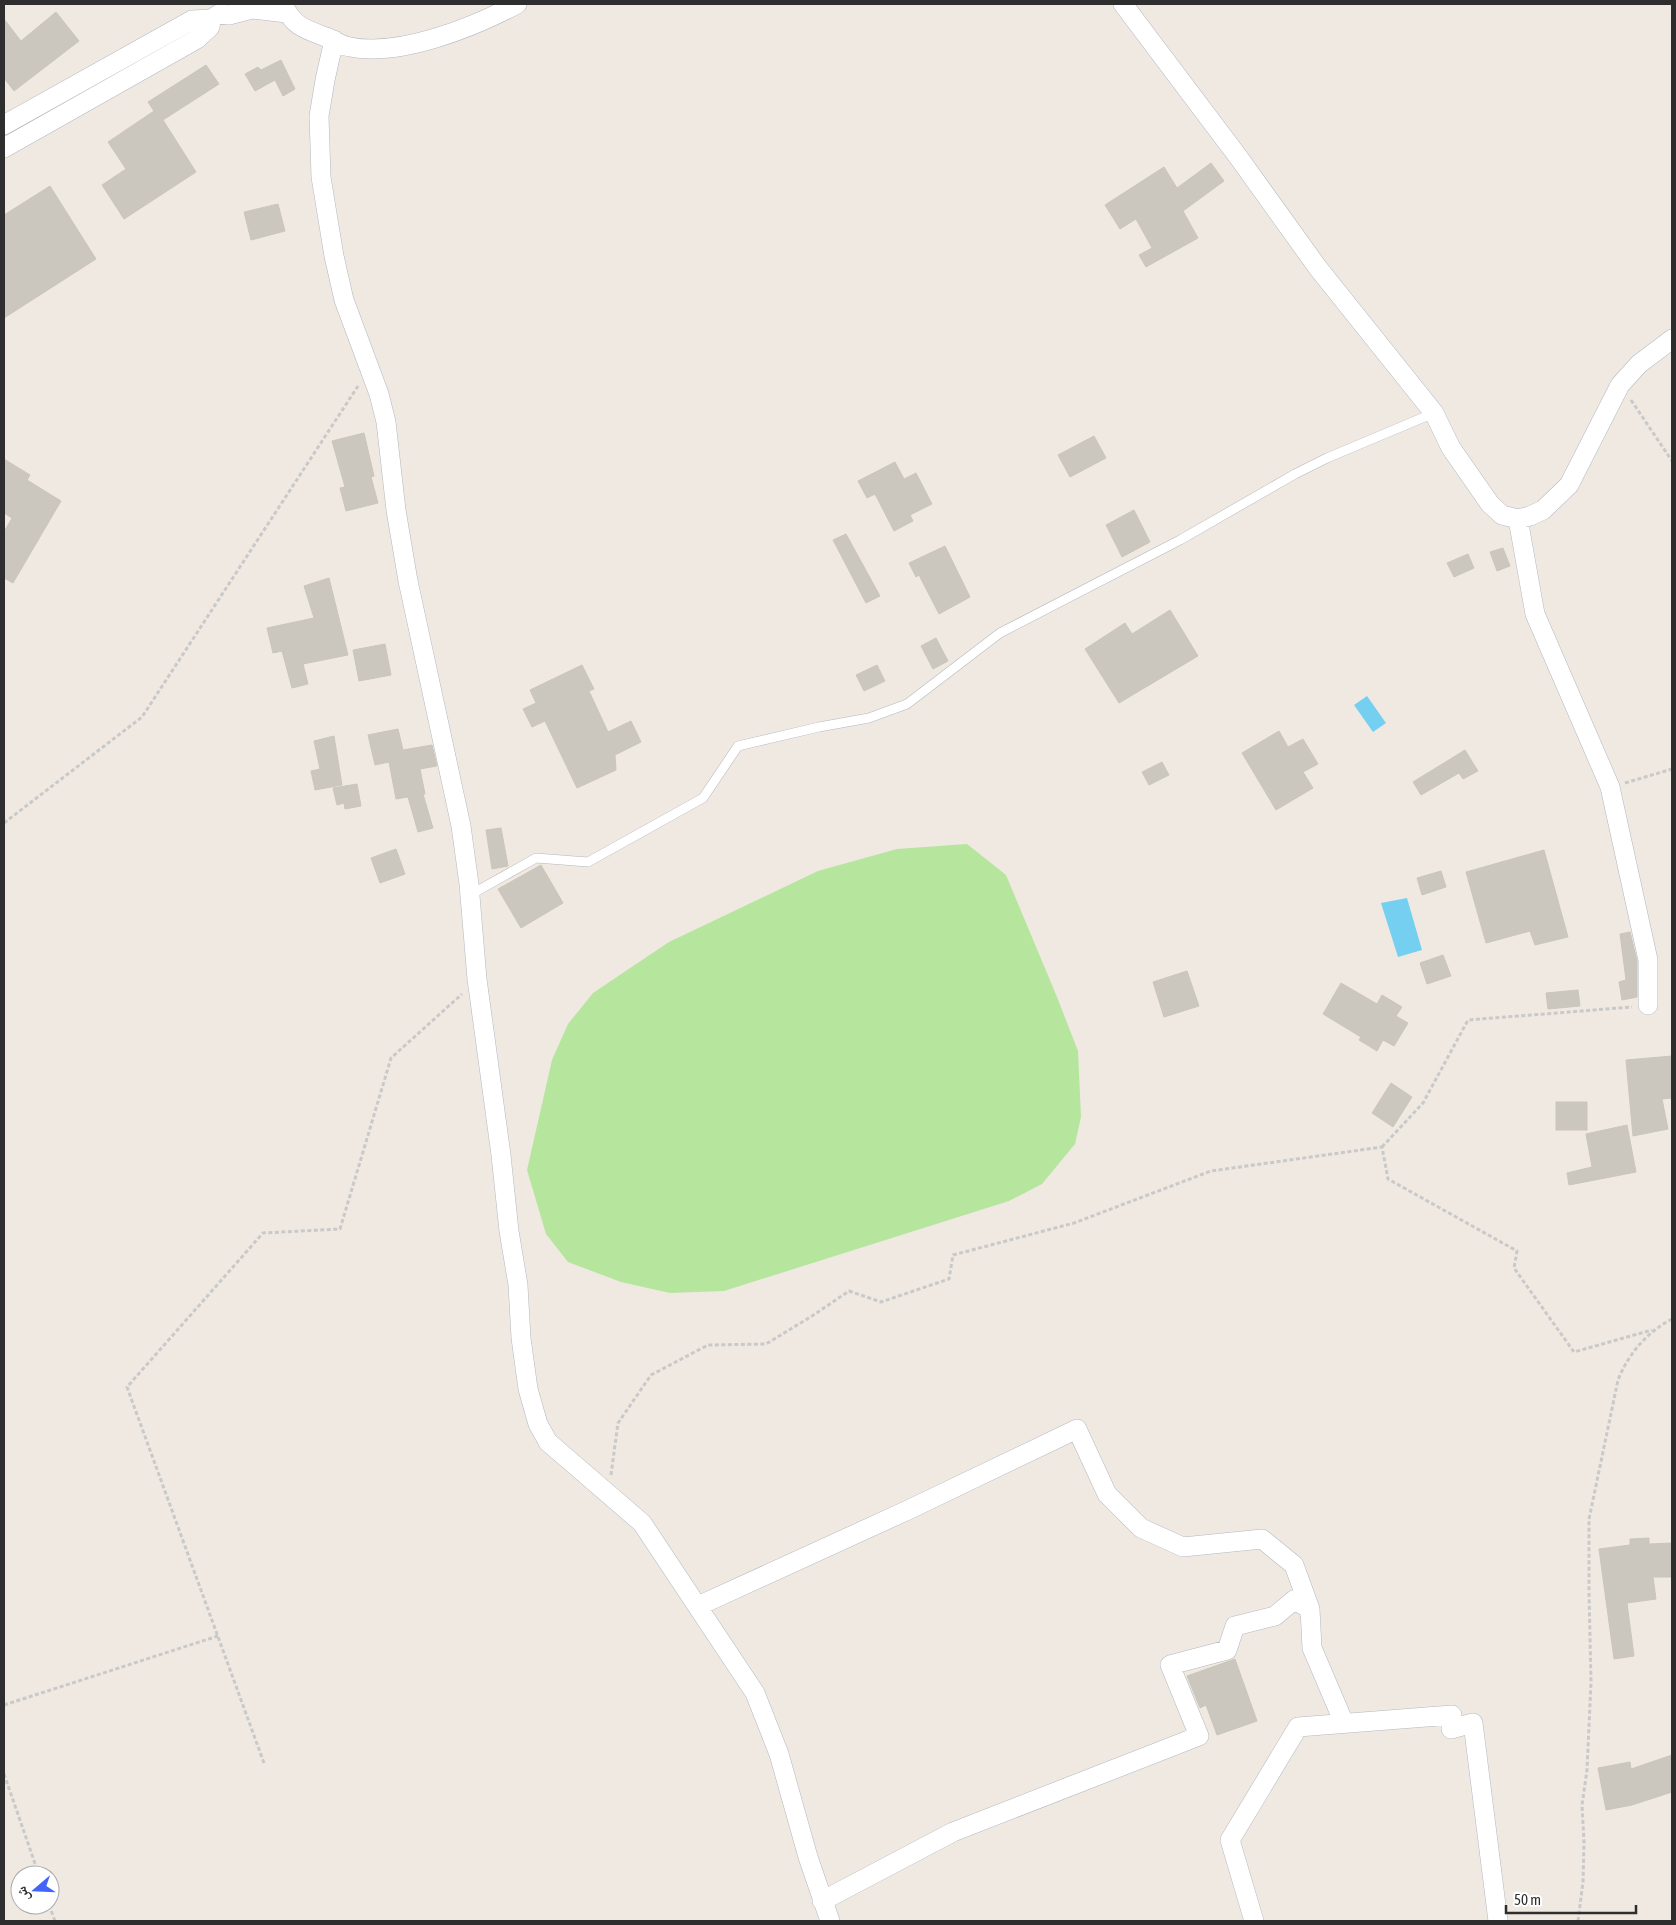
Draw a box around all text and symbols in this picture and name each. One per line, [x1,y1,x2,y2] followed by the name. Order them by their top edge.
[10,1865,60,1915] north arrow
[1506,1882,1636,1914] scale bar
[13,1884,34,1904] text: ش
[1514,1891,1541,1908] text: 50 m

